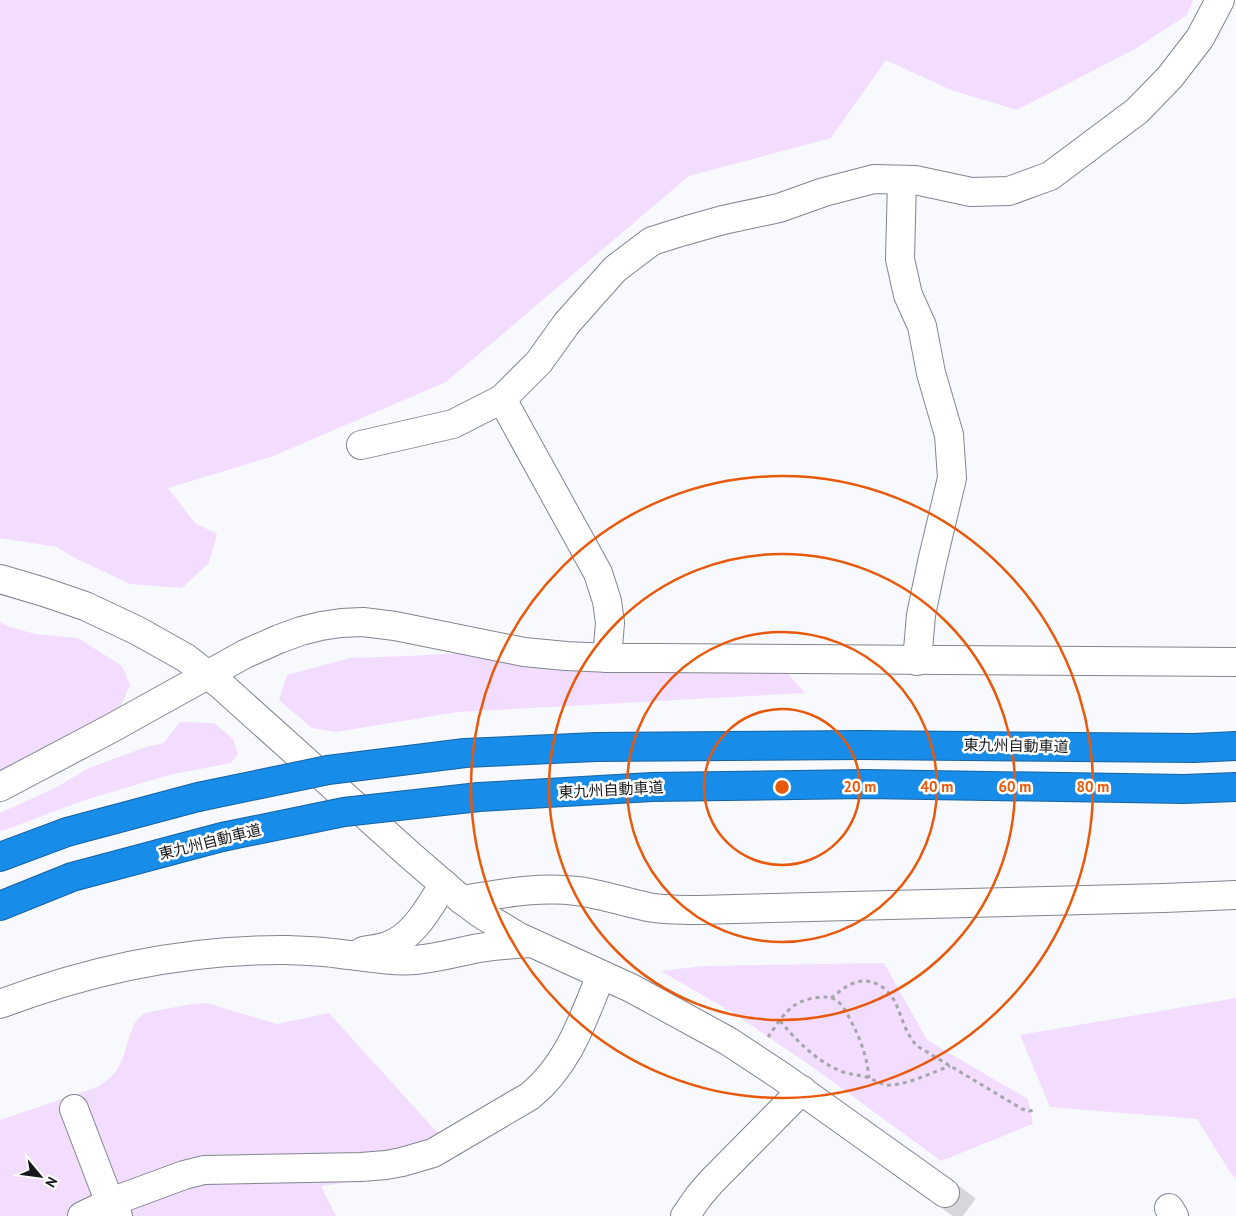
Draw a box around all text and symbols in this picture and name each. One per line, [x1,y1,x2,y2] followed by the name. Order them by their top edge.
[963,735,1069,756] street label: 東九州自動車道
[558,777,664,802] street label: 東九州自動車道
[844,777,876,796] text: 20 m
[921,777,953,796] text: 40 m
[999,777,1031,796] text: 60 m
[1077,777,1109,796] text: 80 m
[773,778,791,796] centre of rings
[157,820,263,863] street label: 東九州自動車道
[15,1151,65,1201] north arrow
[41,1174,61,1191] text: N

